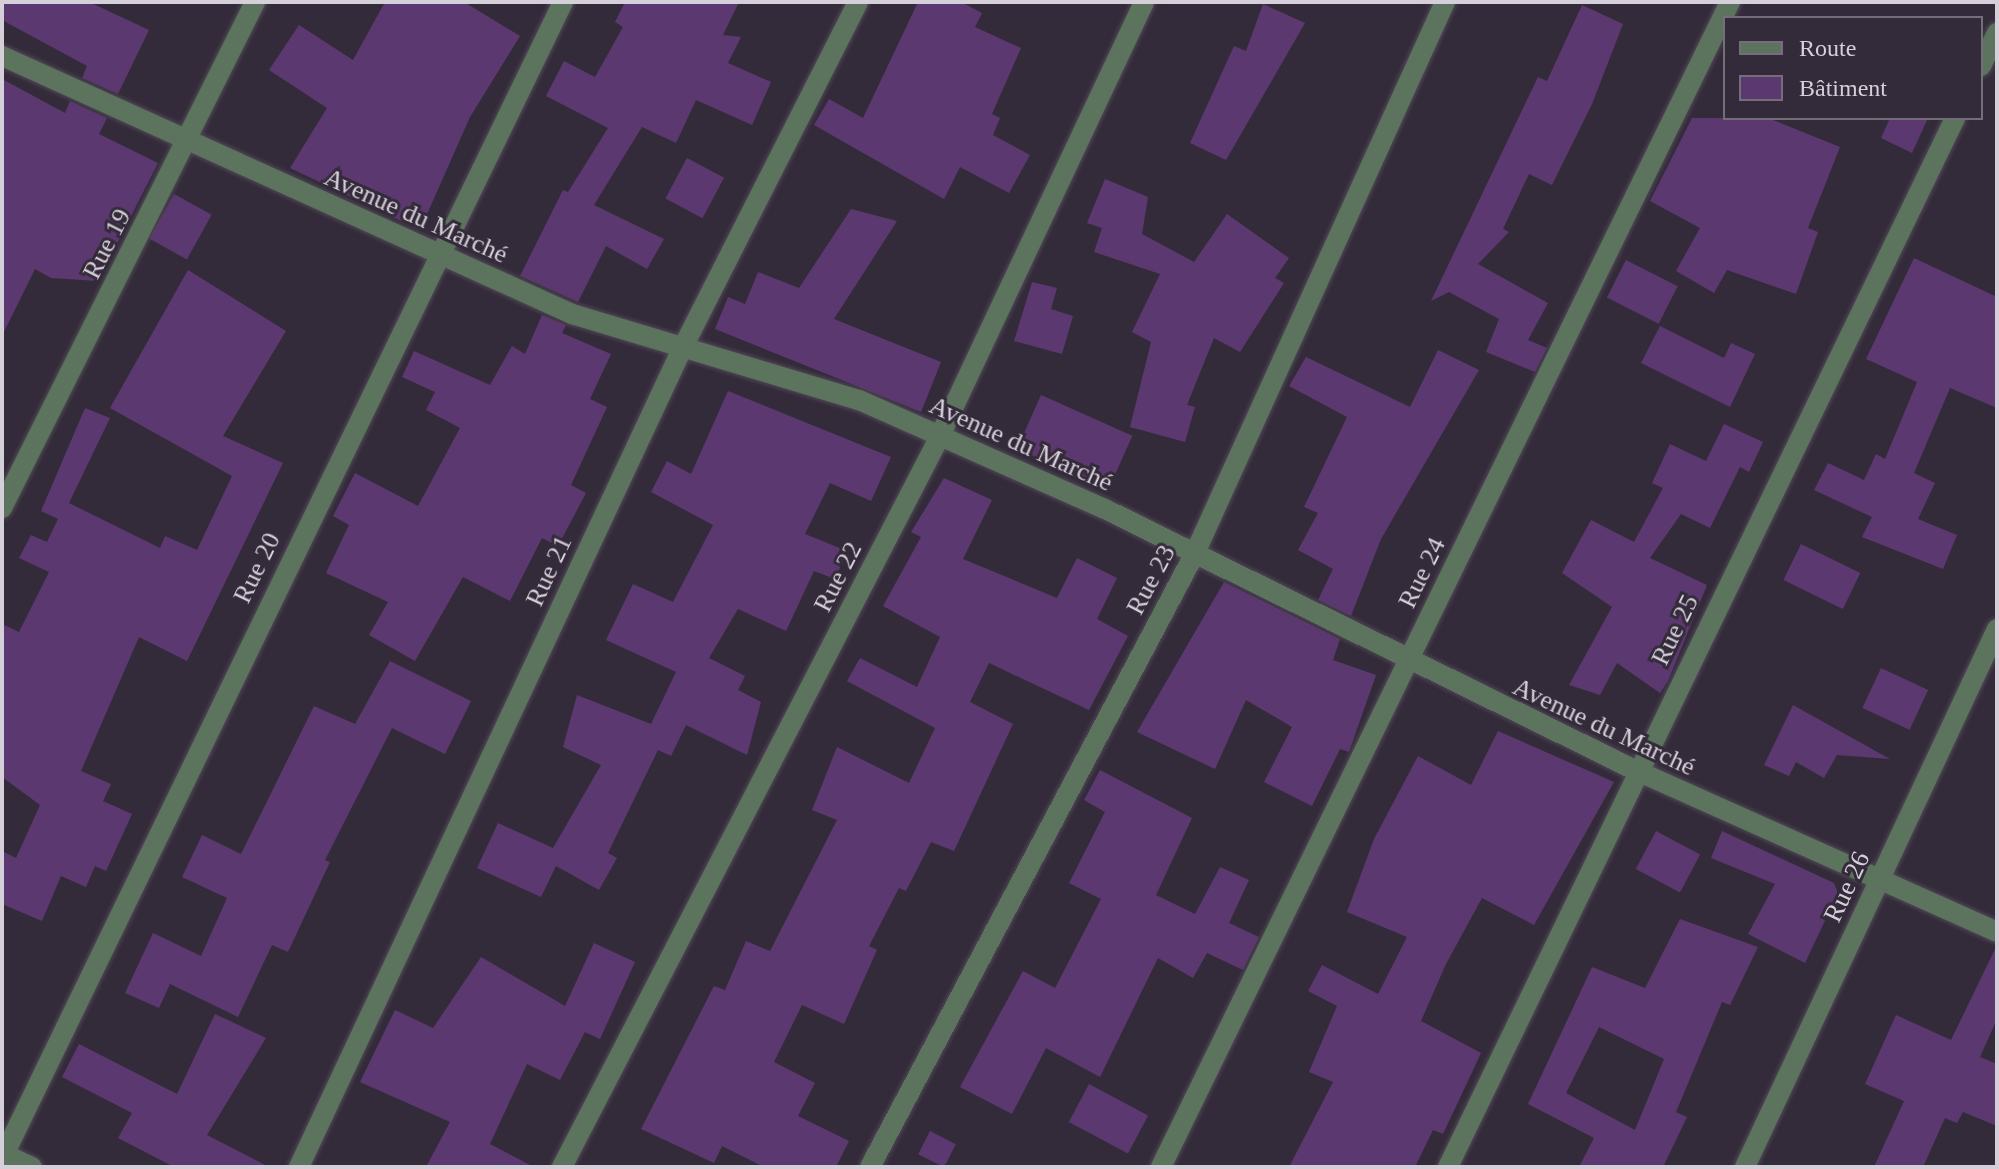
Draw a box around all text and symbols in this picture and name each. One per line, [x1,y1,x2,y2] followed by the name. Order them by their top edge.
[1723,16,1983,120] legend
[1799,35,1856,61] text: Route
[1799,75,1887,101] text: Bâtiment
[320,162,512,270] street label: Avenue du Marché
[76,204,138,284] street label: Rue 19
[925,390,1117,498] street label: Avenue du Marché
[227,528,287,608] street label: Rue 20
[519,531,579,611] street label: Rue 21
[1392,533,1452,613] street label: Rue 24
[807,537,869,617] street label: Rue 22
[1120,540,1182,620] street label: Rue 23
[1645,590,1705,670] street label: Rue 25
[1508,671,1700,783] street label: Avenue du Marché
[1817,847,1877,927] street label: Rue 26

